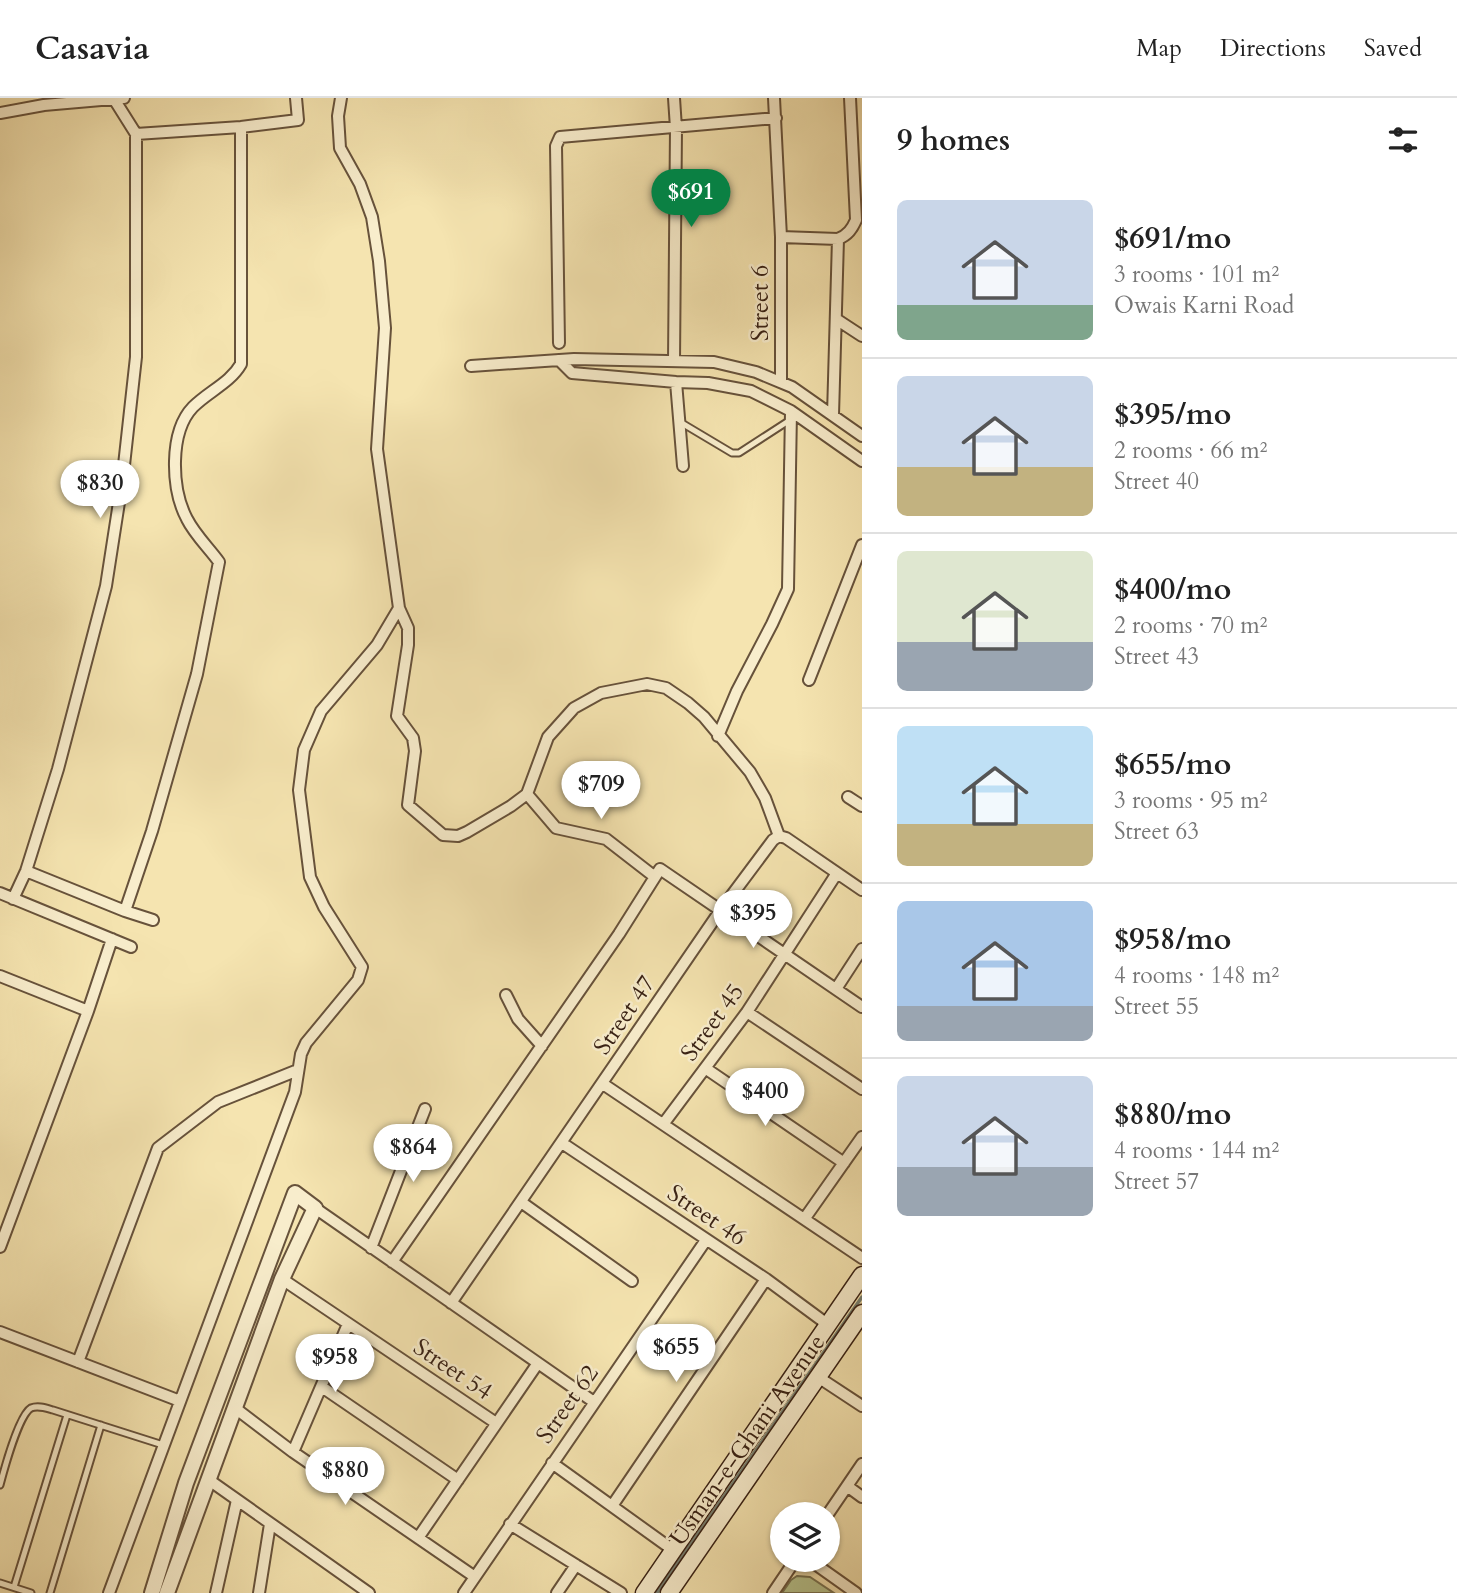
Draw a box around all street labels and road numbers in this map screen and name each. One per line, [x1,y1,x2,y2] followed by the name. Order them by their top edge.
[744,265,777,341] street label: Street 6
[586,969,663,1061] street label: Street 47
[673,977,752,1068] street label: Street 45
[661,1177,753,1254] street label: Street 46
[662,1328,833,1553] street label: Usman-e-Ghani Avenue
[407,1331,499,1408] street label: Street 54
[528,1358,606,1450] street label: Street 62

